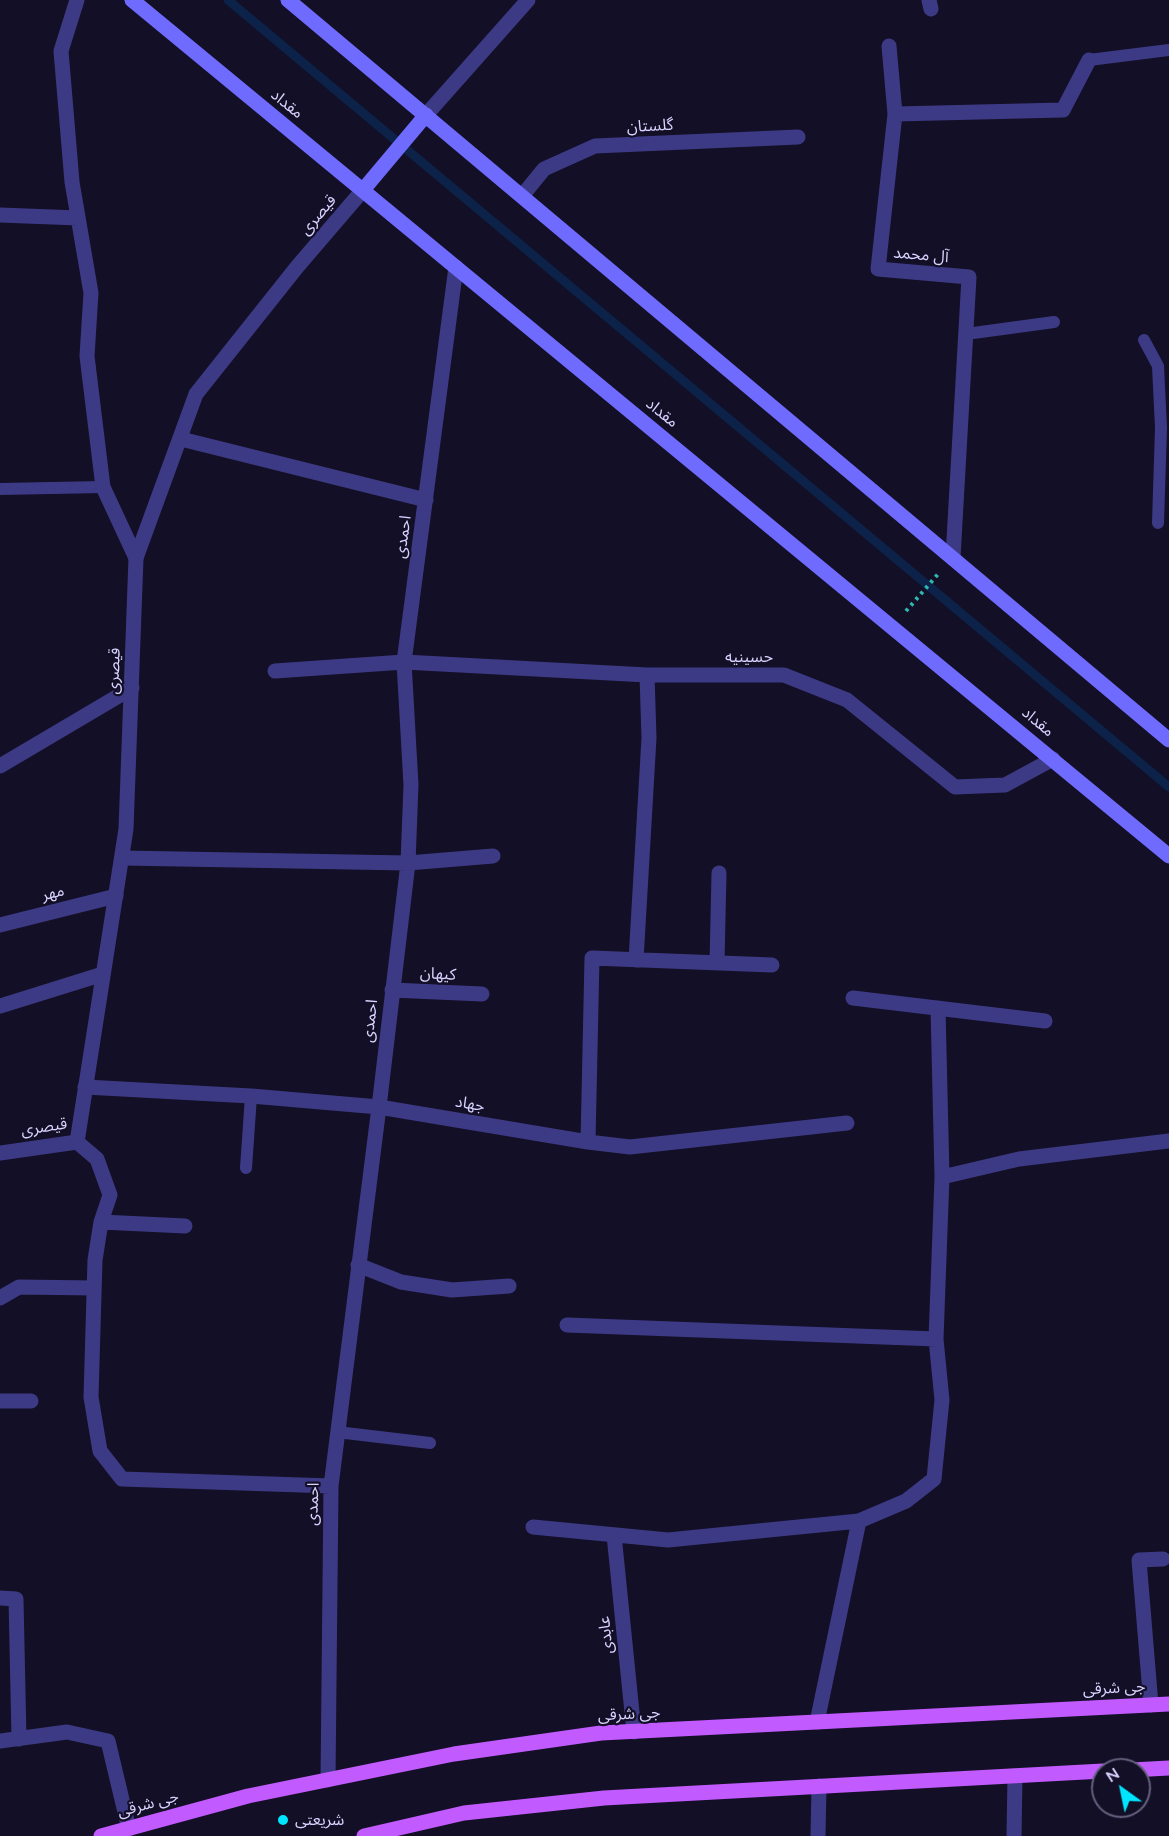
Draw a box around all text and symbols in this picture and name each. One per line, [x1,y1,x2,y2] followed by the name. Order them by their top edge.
[267,85,307,123] street label: مقداد
[626,115,674,137] street label: گلستان
[296,191,340,239] street label: قیصری
[893,243,949,267] street label: آل محمد
[642,394,682,432] street label: مقداد
[390,514,416,560] street label: احمدی
[104,647,124,695] street label: قیصری
[725,647,773,667] street label: حسینیه
[1018,703,1058,741] street label: مقداد
[40,881,66,905] street label: مهر
[419,963,457,985] street label: کیهان
[358,999,382,1043] street label: احمدی
[454,1092,486,1116] street label: جهاد
[19,1114,69,1140] street label: قیصری
[303,1482,323,1526] street label: احمدی
[594,1615,618,1655] street label: عابدی
[1082,1677,1146,1699] street label: جی شرقی
[597,1703,661,1725] street label: جی شرقی
[1091,1758,1151,1818] north arrow
[1102,1763,1123,1786] text: N
[115,1787,181,1821] street label: جی شرقی
[295,1810,344,1830] place label: شریعتی
[276,1813,290,1827] marker: شریعتی

